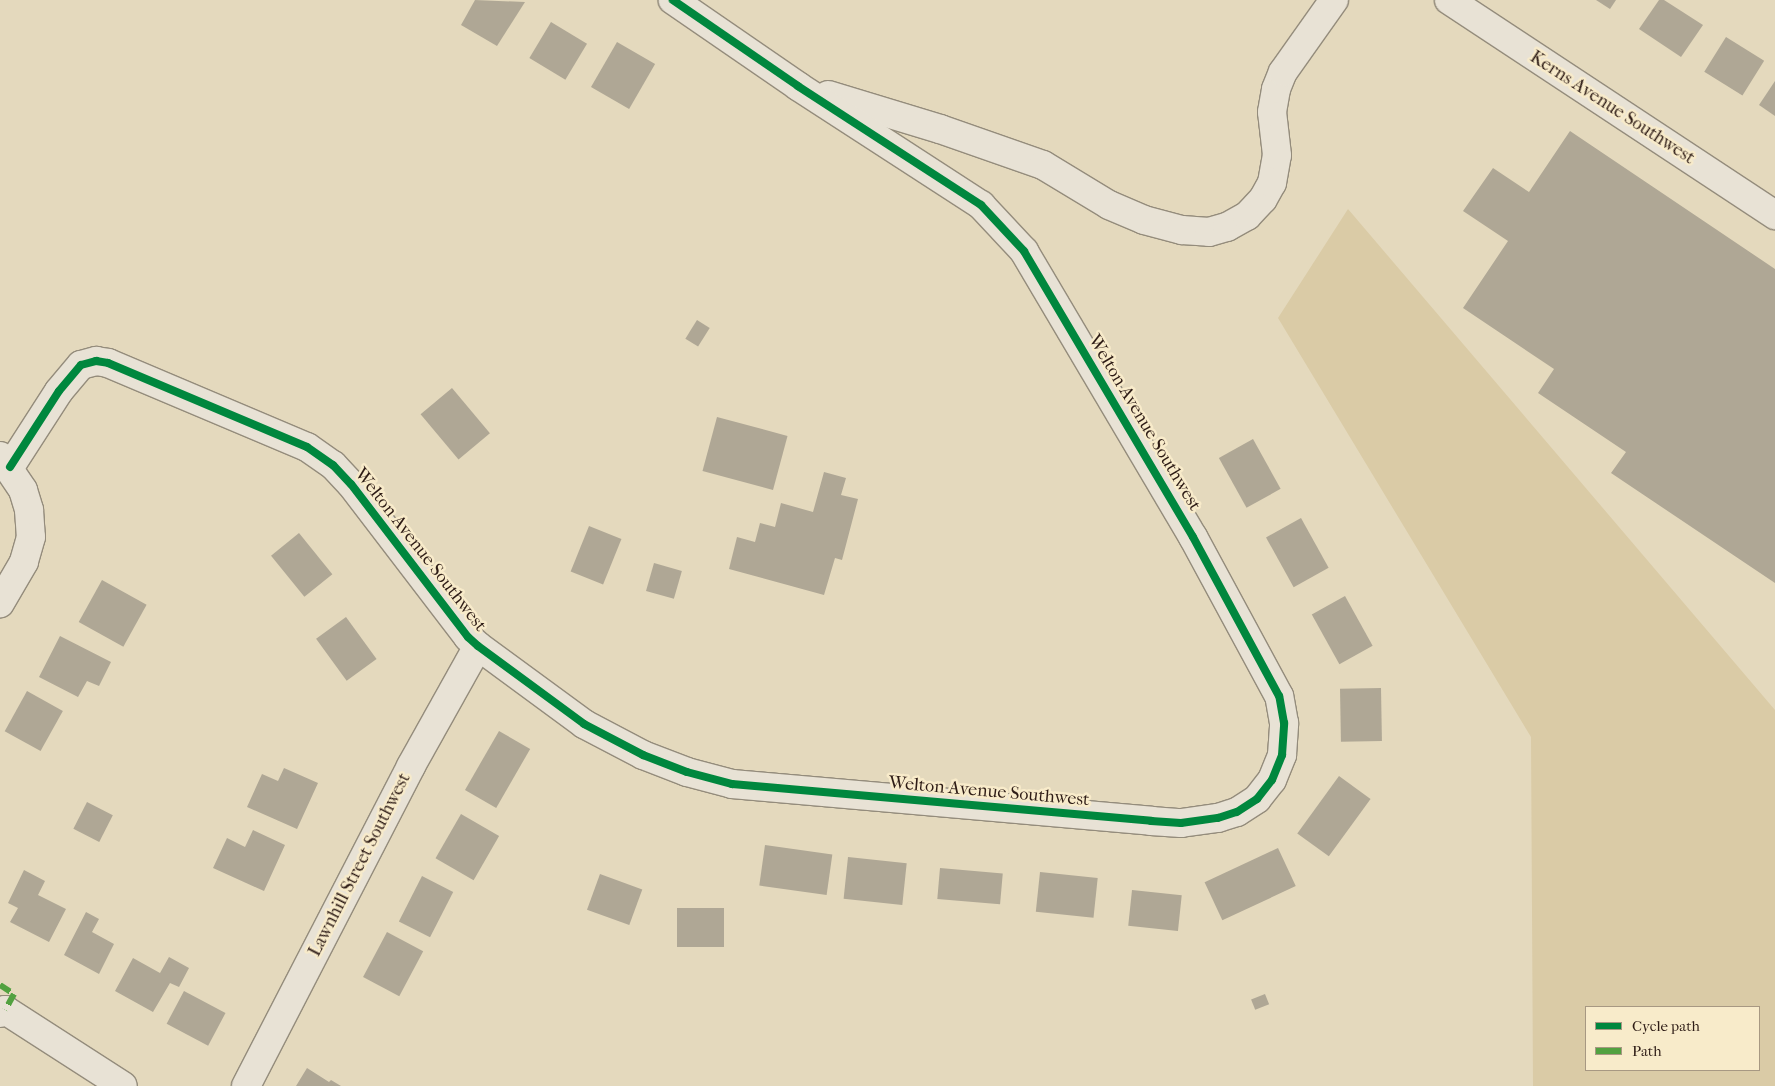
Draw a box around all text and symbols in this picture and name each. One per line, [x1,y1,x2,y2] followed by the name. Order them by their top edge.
[1526,47,1698,169] street label: Kerns Avenue Southwest
[1083,331,1205,515] street label: Welton Avenue Southwest
[349,464,491,636] street label: Welton Avenue Southwest
[304,770,416,960] street label: Lawnhill Street Southwest
[888,772,1090,812] street label: Welton Avenue Southwest
[1585,1006,1760,1071] legend
[1632,1017,1700,1035] text: Cycle path
[1632,1042,1662,1060] text: Path

